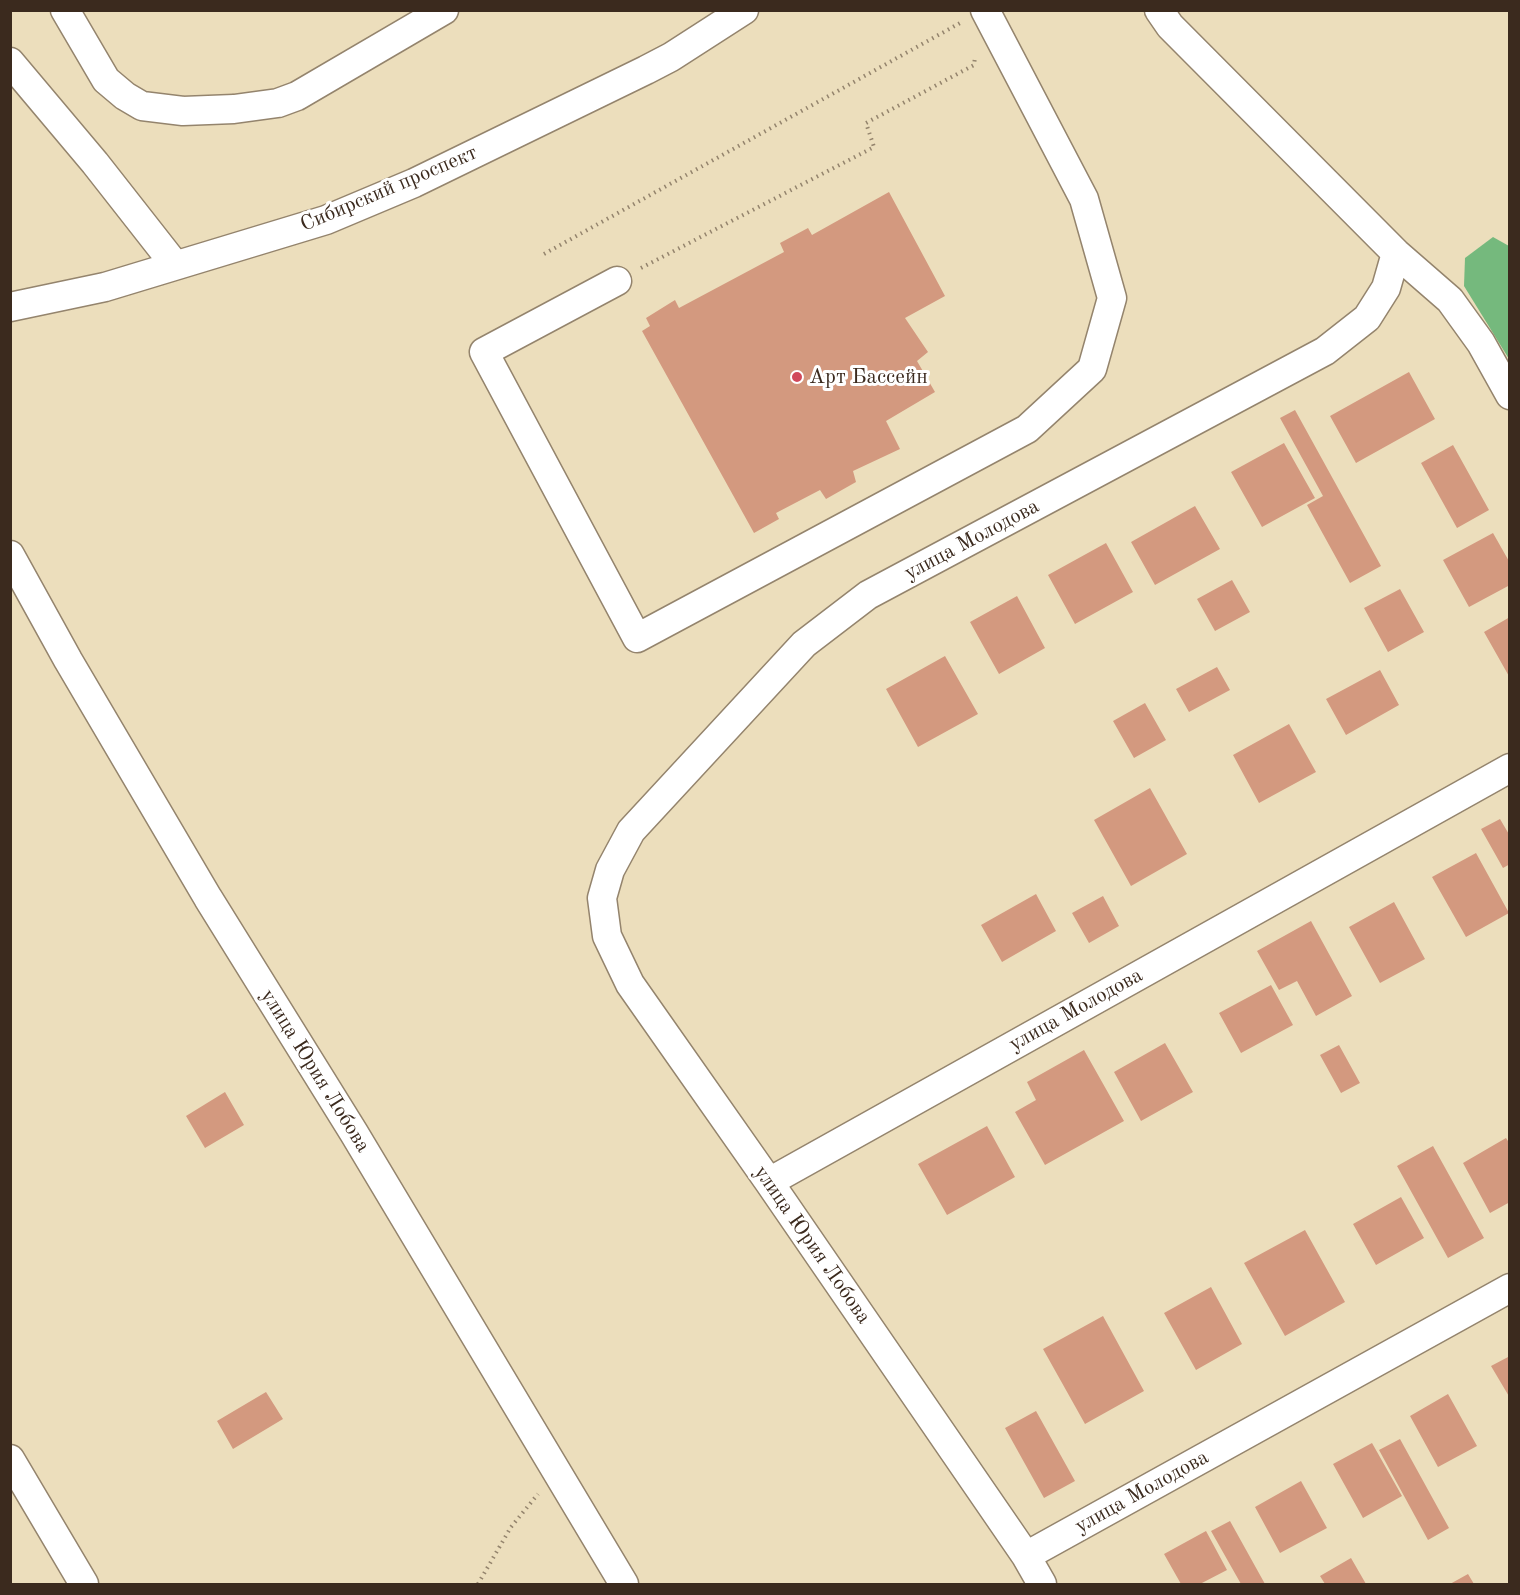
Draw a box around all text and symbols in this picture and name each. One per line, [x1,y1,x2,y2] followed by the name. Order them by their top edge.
[297,140,481,238] street label: Сибирский проспект
[809,364,928,390] place label: Арт Бассейн
[790,370,804,384] marker: Арт Бассейн
[900,494,1044,586] street label: улица Молодова
[1005,963,1147,1057] street label: улица Молодова
[255,985,375,1157] street label: улица Юрия Лобова
[748,1161,876,1329] street label: улица Юрия Лобова
[1071,1445,1213,1539] street label: улица Молодова

